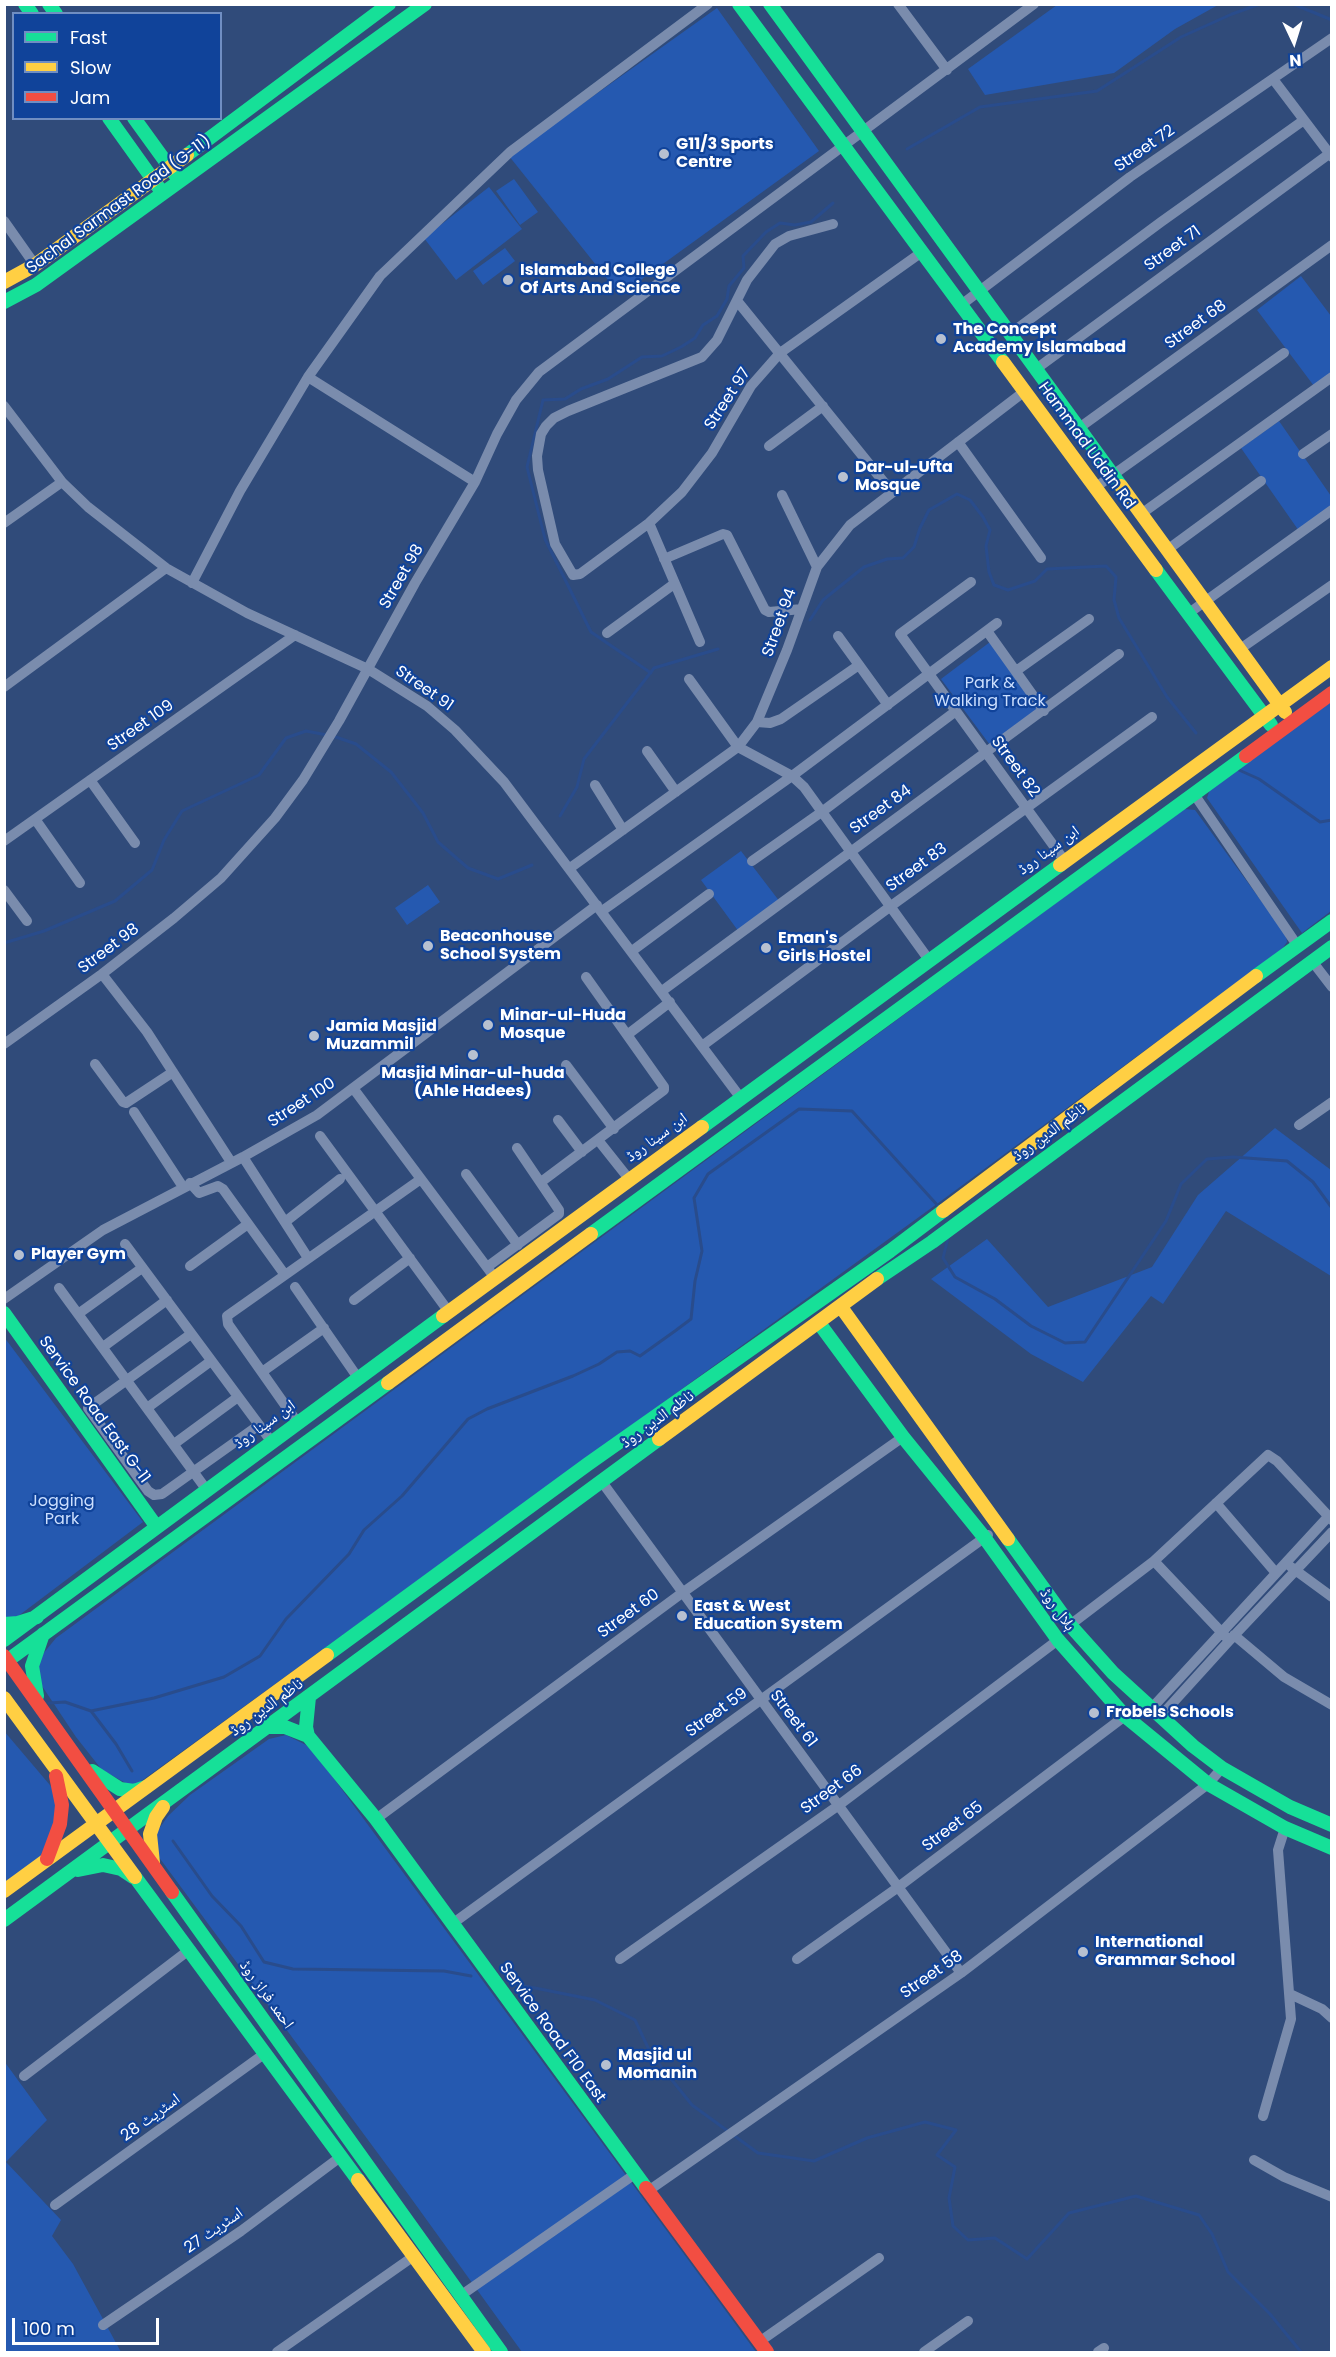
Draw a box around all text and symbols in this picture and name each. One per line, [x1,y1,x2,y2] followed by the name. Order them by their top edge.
[12,12,222,120] legend
[1264,12,1324,72] north arrow
[70,25,107,50] text: Fast
[1288,49,1302,72] text: N
[70,55,111,80] text: Slow
[70,85,110,110] text: Jam
[1111,121,1179,177] street label: Street 72
[23,132,215,278] street label: Sachal Sarmast Road (G-11)
[676,135,774,173] place label: G11/3 Sports Centre
[657,147,671,161] marker: G11/3 Sports Centre
[1141,222,1205,276] street label: Street 71
[520,261,680,299] place label: Islamabad College Of Arts And Science
[501,273,515,287] marker: Islamabad College Of Arts And Science
[1161,296,1231,354] street label: Street 68
[953,320,1126,358] place label: The Concept Academy Islamabad
[934,332,948,346] marker: The Concept Academy Islamabad
[701,364,755,434] street label: Street 97
[1034,379,1138,513] street label: Hammad Uddin Rd
[855,458,953,496] place label: Dar-ul-Ufta Mosque
[836,470,850,484] marker: Dar-ul-Ufta Mosque
[376,541,428,613] street label: Street 98
[759,586,801,660] street label: Street 94
[391,662,457,716] street label: Street 91
[934,674,1046,712] park label: Park & Walking Track
[104,696,178,756] street label: Street 109
[987,733,1043,801] street label: Street 82
[847,781,915,839] street label: Street 84
[1014,822,1084,880] street label: ابن سینا روڈ
[883,839,951,897] street label: Street 83
[75,920,143,978] street label: Street 98
[440,927,561,965] place label: Beaconhouse School System
[778,929,871,967] place label: Eman's Girls Hostel
[421,939,435,953] marker: Beaconhouse School System
[759,941,773,955] marker: Eman's Girls Hostel
[500,1006,626,1044] place label: Minar-ul-Huda Mosque
[326,1017,437,1055] place label: Jamia Masjid Muzammil
[481,1018,495,1032] marker: Minar-ul-Huda Mosque
[307,1029,321,1043] marker: Jamia Masjid Muzammil
[466,1048,480,1062] marker: Masjid Minar-ul-huda (Ahle Hadees)
[381,1064,565,1102] place label: Masjid Minar-ul-huda (Ahle Hadees)
[265,1074,339,1132] street label: Street 100
[1010,1100,1090,1166] street label: ناظم الدین روڈ
[622,1109,692,1167] street label: ابن سینا روڈ
[31,1245,126,1265] place label: Player Gym
[12,1248,26,1262] marker: Player Gym
[34,1333,154,1487] street label: Service Road East G-11
[618,1387,698,1453] street label: ناظم الدین روڈ
[230,1396,300,1454] street label: ابن سینا روڈ
[29,1492,95,1530] park label: Jogging Park
[595,1585,663,1643] street label: Street 60
[1035,1585,1079,1635] street label: ہلال روڈ
[694,1597,843,1635] place label: East & West Education System
[675,1609,689,1623] marker: East & West Education System
[227,1675,307,1741] street label: ناظم الدین روڈ
[683,1684,751,1742] street label: Street 59
[765,1687,821,1751] street label: Street 61
[1106,1703,1234,1723] place label: Frobels Schools
[1087,1706,1101,1720] marker: Frobels Schools
[797,1761,867,1819] street label: Street 66
[919,1798,987,1856] street label: Street 65
[1095,1933,1235,1971] place label: International Grammar School
[1076,1945,1090,1959] marker: International Grammar School
[897,1947,967,2003] street label: Street 58
[235,1957,297,2033] street label: احمد فراز روڈ
[495,1959,609,2107] street label: Service Road F10 East
[618,2046,697,2084] place label: Masjid ul Momanin
[599,2058,613,2072] marker: Masjid ul Momanin
[118,2090,184,2146] street label: اسٹریٹ 28
[181,2204,247,2258] street label: اسٹریٹ 27
[15,2306,162,2344] scale bar
[23,2316,75,2341] text: 100 m

